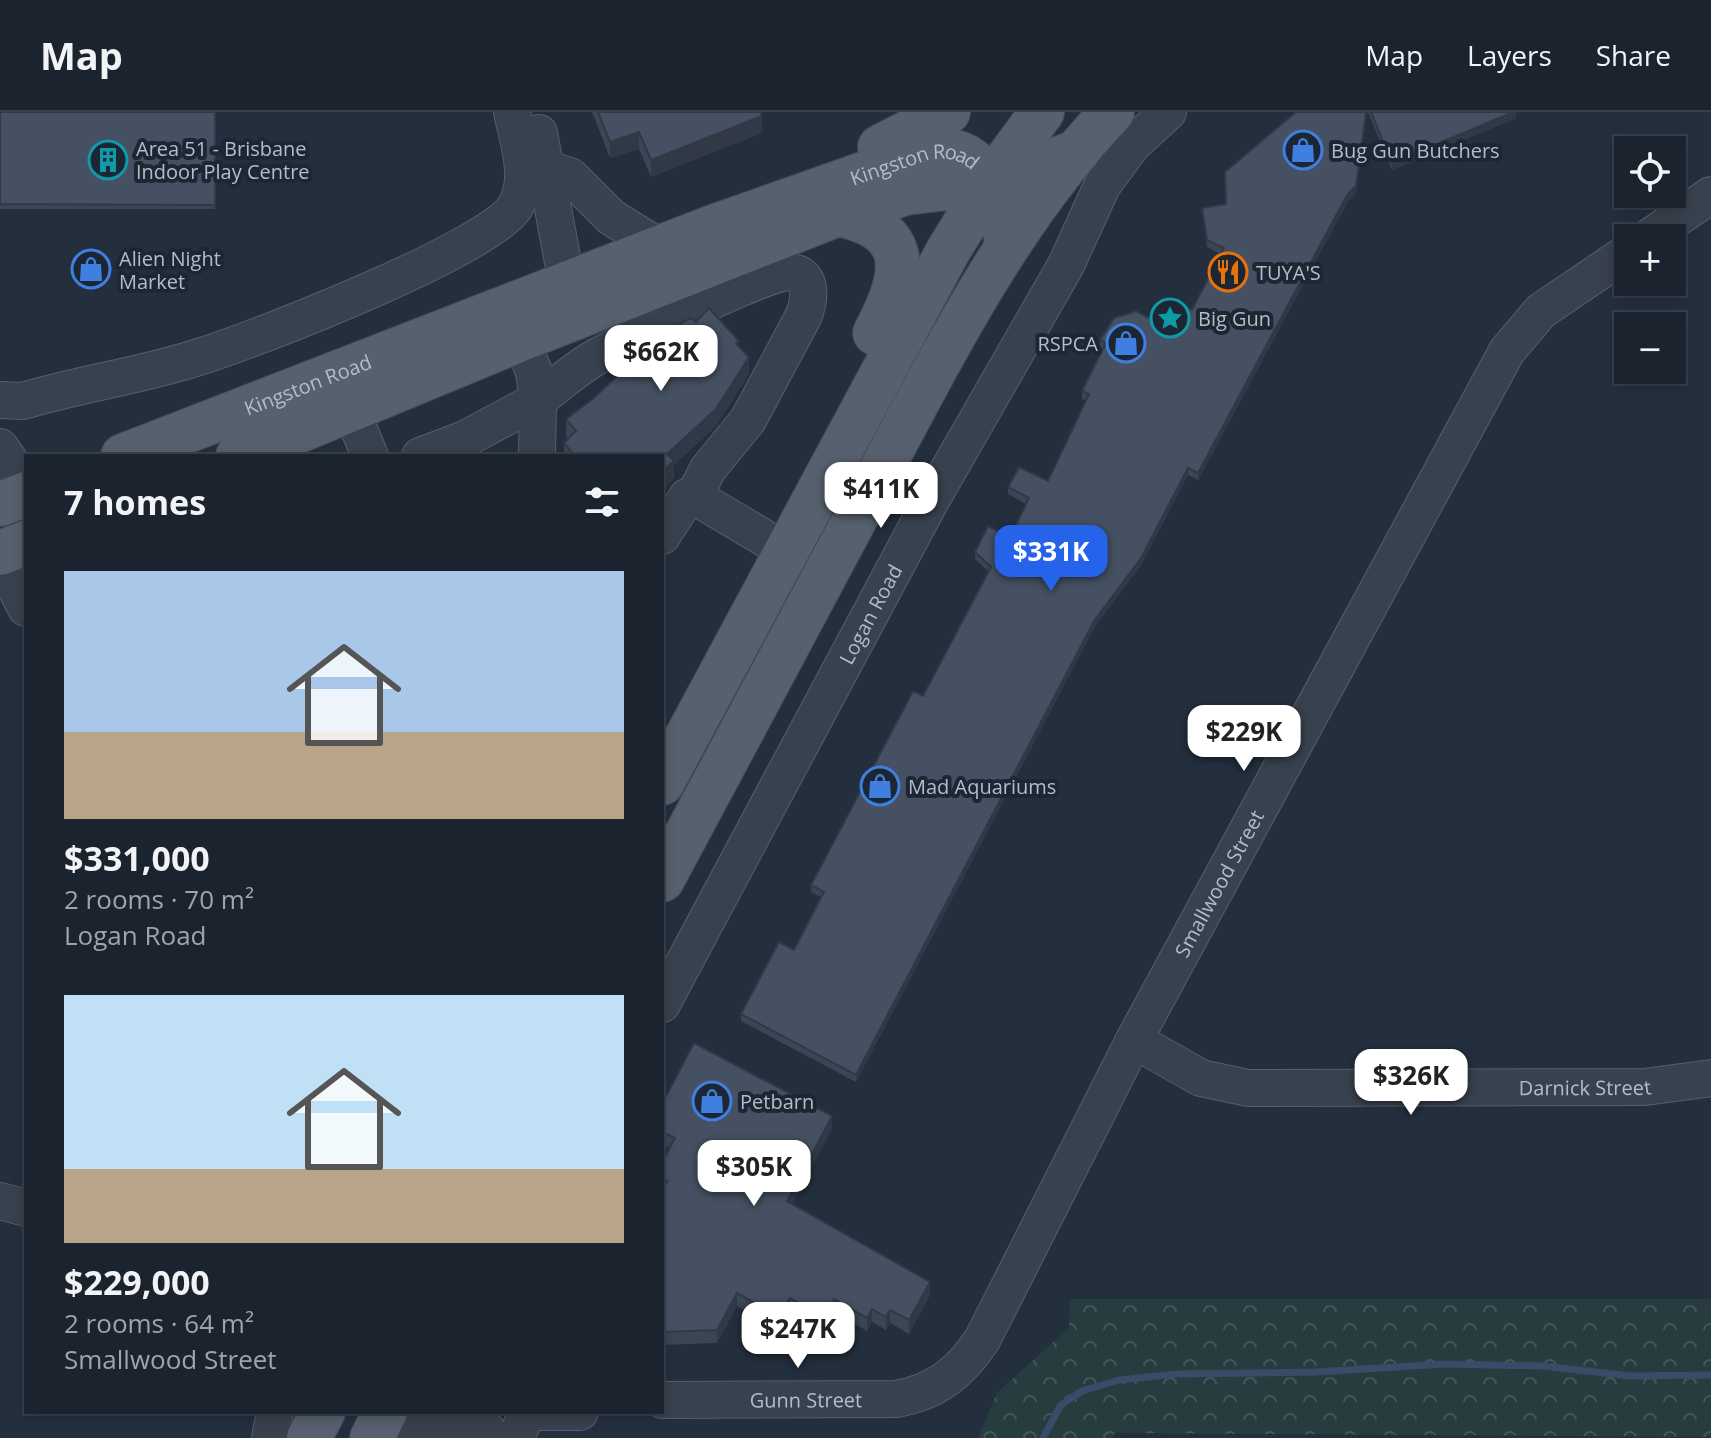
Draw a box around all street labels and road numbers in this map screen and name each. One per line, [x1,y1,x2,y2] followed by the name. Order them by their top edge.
[846,137,985,191] street label: Kingston Road
[240,347,375,421] street label: Kingston Road
[832,559,908,669] street label: Logan Road
[1168,805,1270,962] street label: Smallwood Street
[1519,1073,1653,1101] street label: Darnick Street
[750,1386,862,1413] street label: Gunn Street

